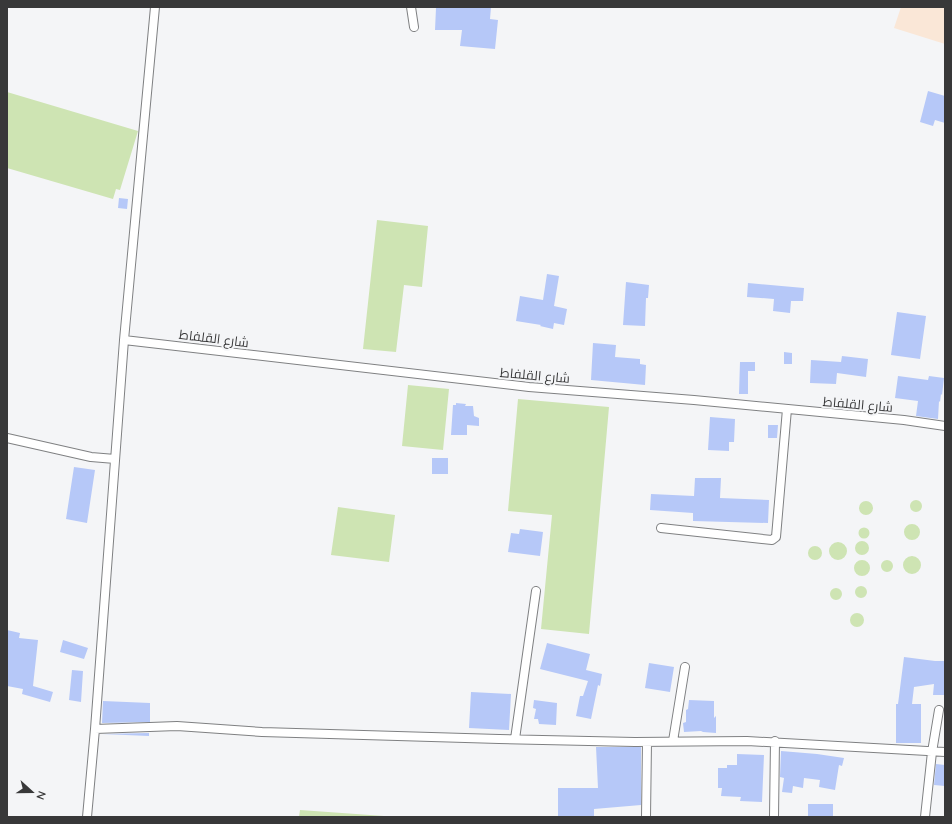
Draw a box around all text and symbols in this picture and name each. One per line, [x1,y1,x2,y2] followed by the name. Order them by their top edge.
[178,326,250,351] street label: شارع القلفاط
[499,364,571,387] street label: شارع القلفاط
[822,393,894,416] street label: شارع القلفاط
[12,772,52,812] north arrow
[33,789,49,802] text: N

